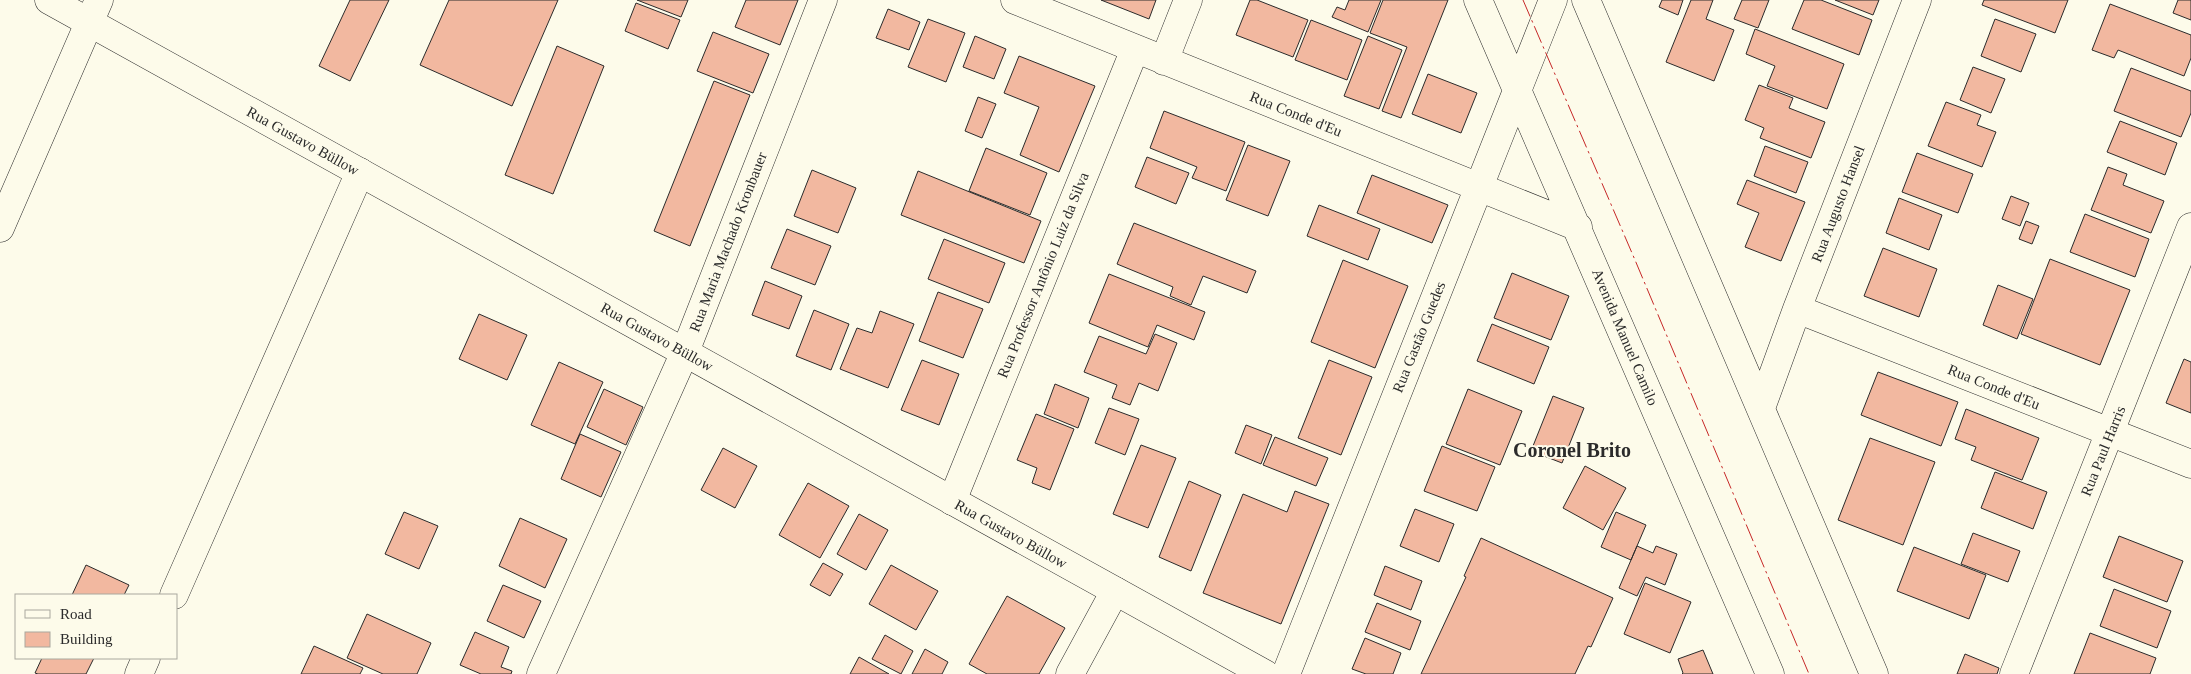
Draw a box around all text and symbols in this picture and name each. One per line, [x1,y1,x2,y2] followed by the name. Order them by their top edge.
[1248,88,1345,140] street label: Rua Conde d'Eu
[244,103,362,179] street label: Rua Gustavo Büllow
[1808,144,1868,264] street label: Rua Augusto Hansel
[686,150,770,334] street label: Rua Maria Machado Kronbauer
[994,170,1092,380] street label: Rua Professor Antônio Luiz da Silva
[1589,266,1661,408] street label: Avenida Manuel Camilo
[1389,279,1449,395] street label: Rua Gastão Guedes
[598,299,716,375] street label: Rua Gustavo Büllow
[1946,361,2043,413] street label: Rua Conde d'Eu
[2078,403,2128,498] street label: Rua Paul Harris
[1513,439,1631,461] district label: Coronel Brito
[952,496,1070,572] street label: Rua Gustavo Büllow
[15,594,178,659] legend
[60,606,92,622] text: Road
[60,631,113,647] text: Building

